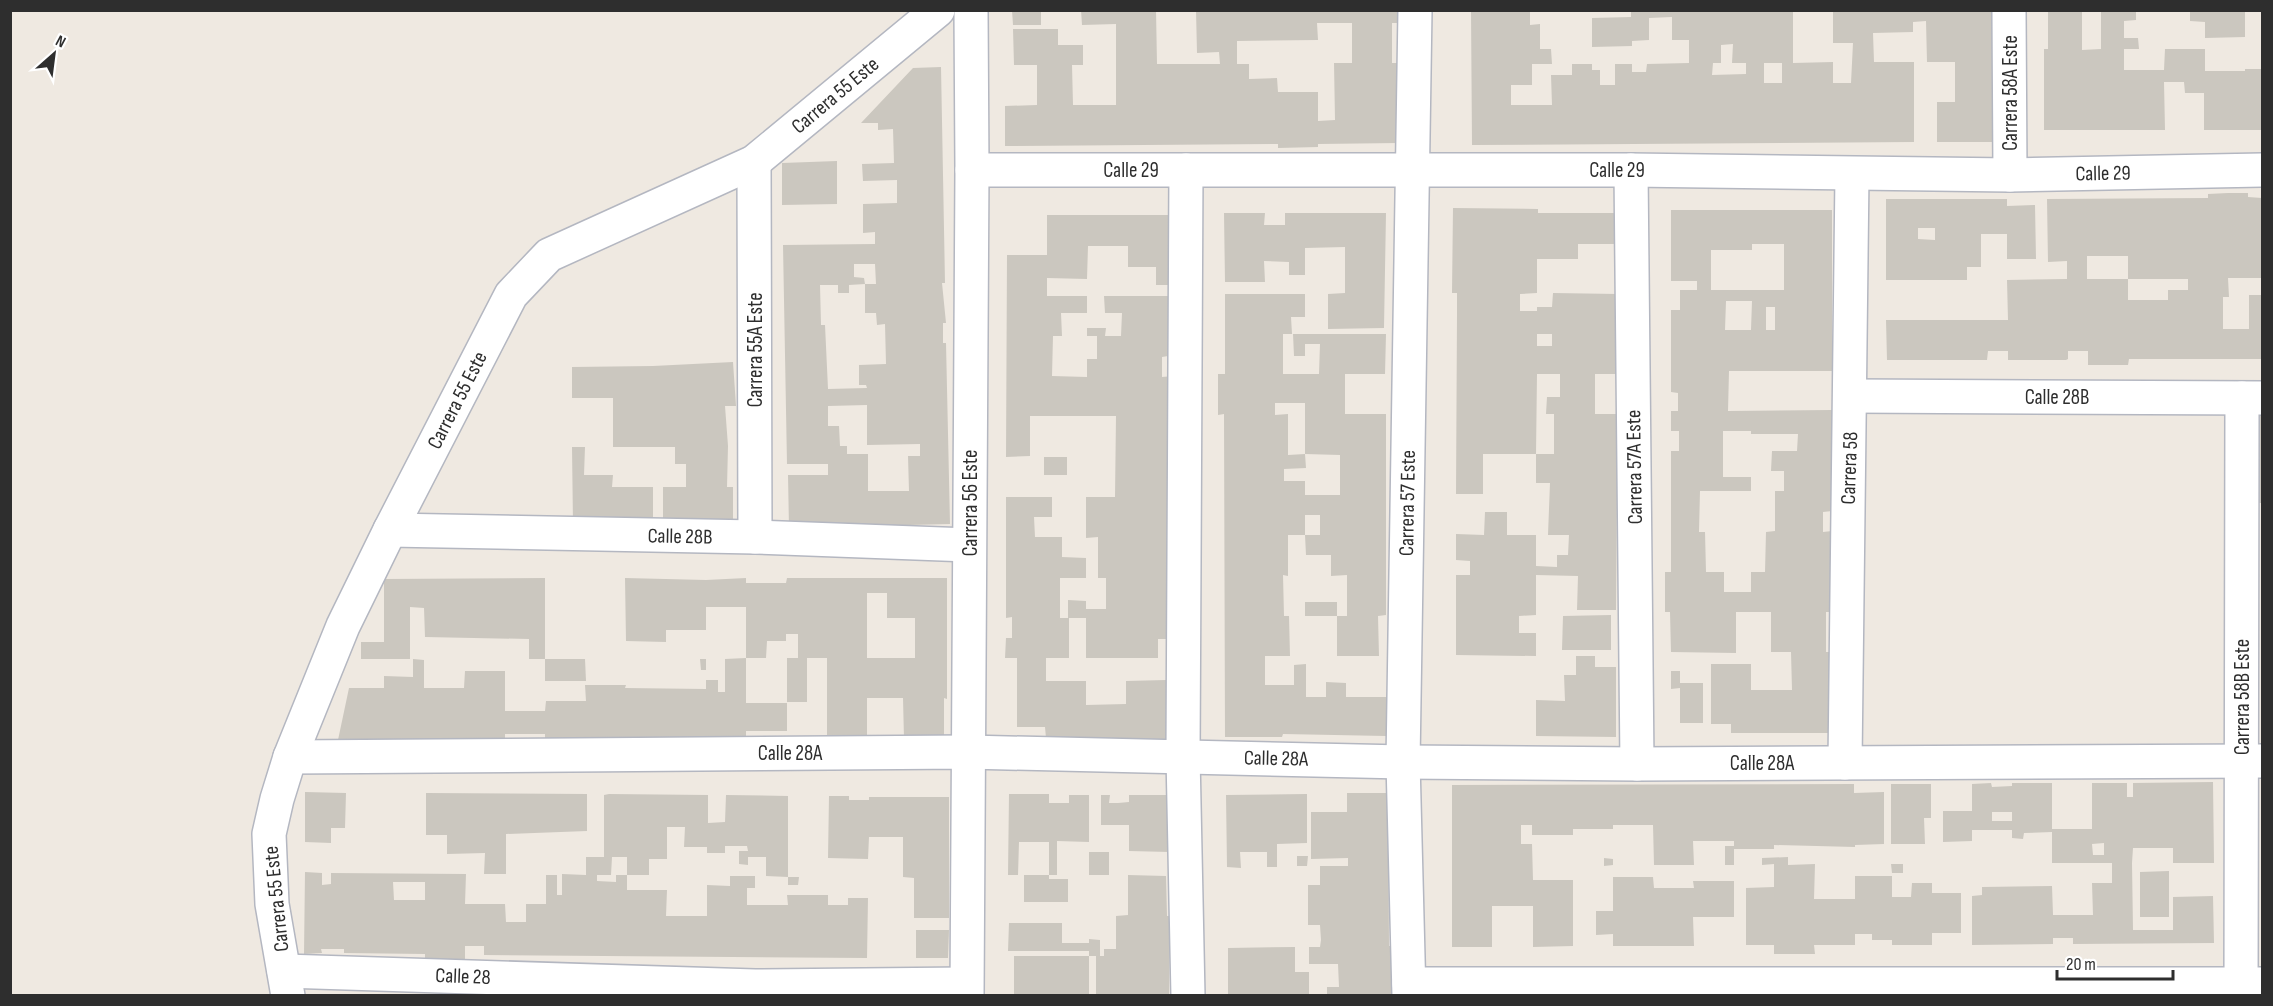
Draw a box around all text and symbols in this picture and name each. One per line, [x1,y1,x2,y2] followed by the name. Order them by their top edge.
[24,24,84,84] north arrow
[52,32,69,52] text: N
[1998,35,2023,151] street label: Carrera 58A Este
[787,52,884,139] street label: Carrera 55 Este
[1103,158,1159,183] street label: Calle 29
[1589,158,1645,183] street label: Calle 29
[2075,161,2131,186] street label: Calle 29
[743,292,768,408] street label: Carrera 55A Este
[422,347,493,453] street label: Carrera 55 Este
[2025,385,2089,410] street label: Calle 28B
[1621,409,1648,525] street label: Carrera 57A Este
[1836,431,1863,505] street label: Carrera 58
[958,449,983,557] street label: Carrera 56 Este
[1394,450,1421,556] street label: Carrera 57 Este
[647,523,713,550] street label: Calle 28B
[2230,639,2255,755] street label: Carrera 58B Este
[758,741,823,766] street label: Calle 28A
[1244,745,1309,772] street label: Calle 28A
[1730,751,1795,776] street label: Calle 28A
[259,845,294,953] street label: Carrera 55 Este
[2057,943,2172,981] scale bar
[2066,954,2096,975] text: 20 m
[435,963,491,990] street label: Calle 28

